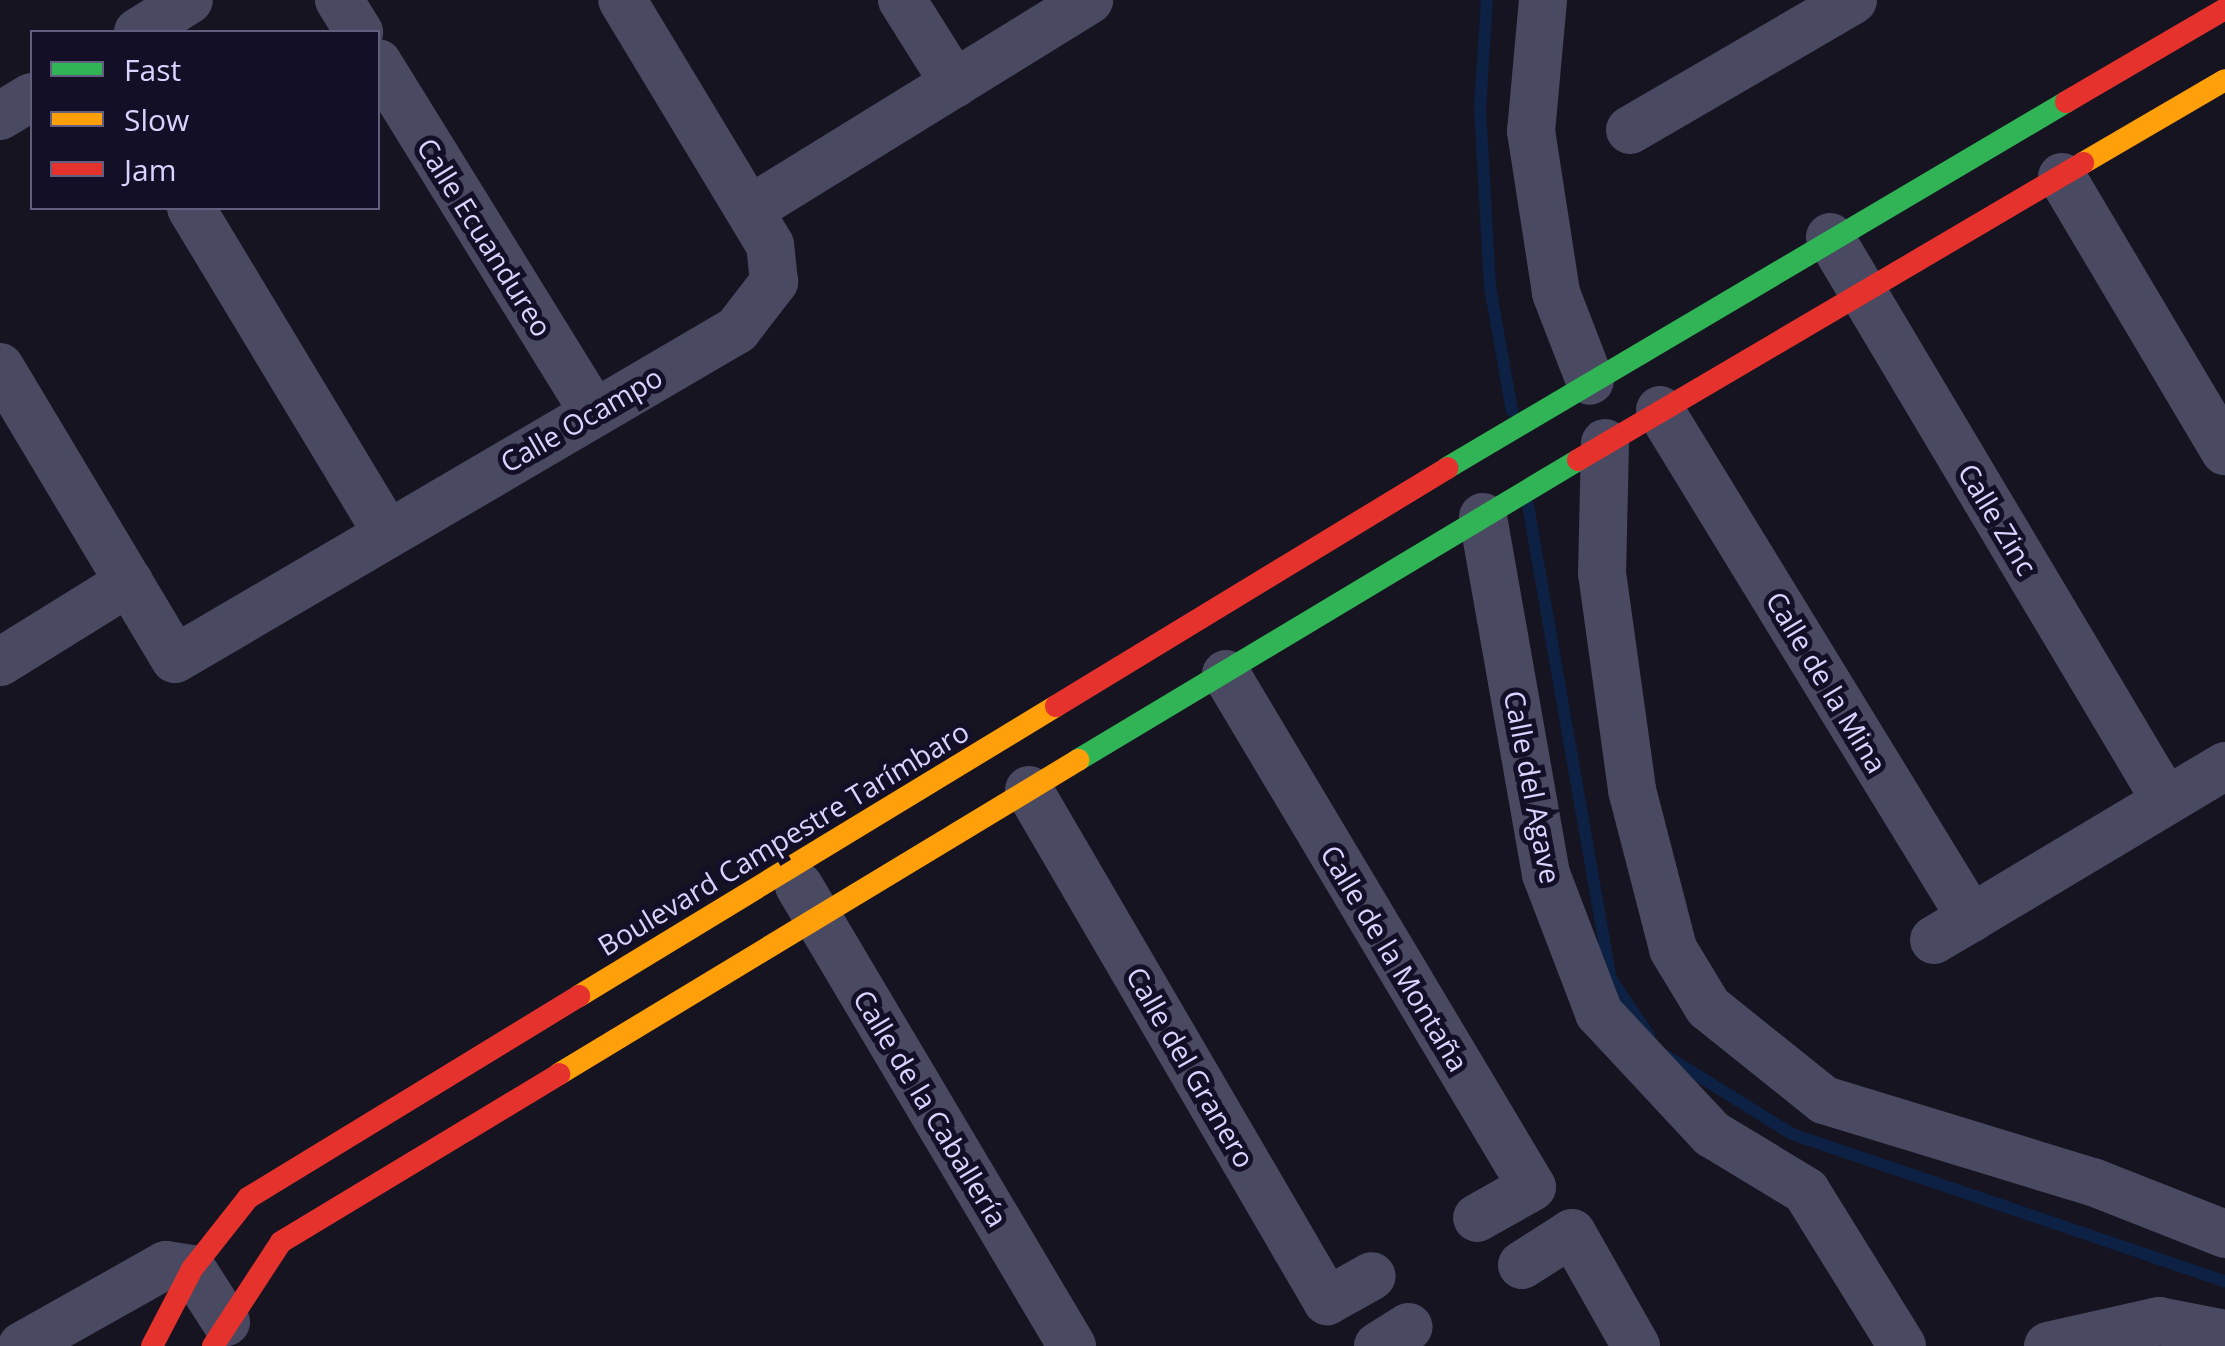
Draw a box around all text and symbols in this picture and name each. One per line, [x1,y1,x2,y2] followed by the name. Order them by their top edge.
[30,30,380,210] legend
[124,49,181,90] text: Fast
[124,99,189,140] text: Slow
[410,132,560,342] street label: Calle Ecuandureo
[124,149,177,190] text: Jam
[494,359,668,479] street label: Calle Ocampo
[1952,457,2044,581] street label: Calle Zinc
[1760,585,1894,779] street label: Calle de la Mina
[1498,688,1568,886] street label: Calle del Agave
[592,714,974,962] street label: Boulevard Campestre Tarímbaro
[1314,839,1476,1077] street label: Calle de la Montaña
[1120,961,1262,1173] street label: Calle del Granero
[847,984,1015,1232] street label: Calle de la Caballería

